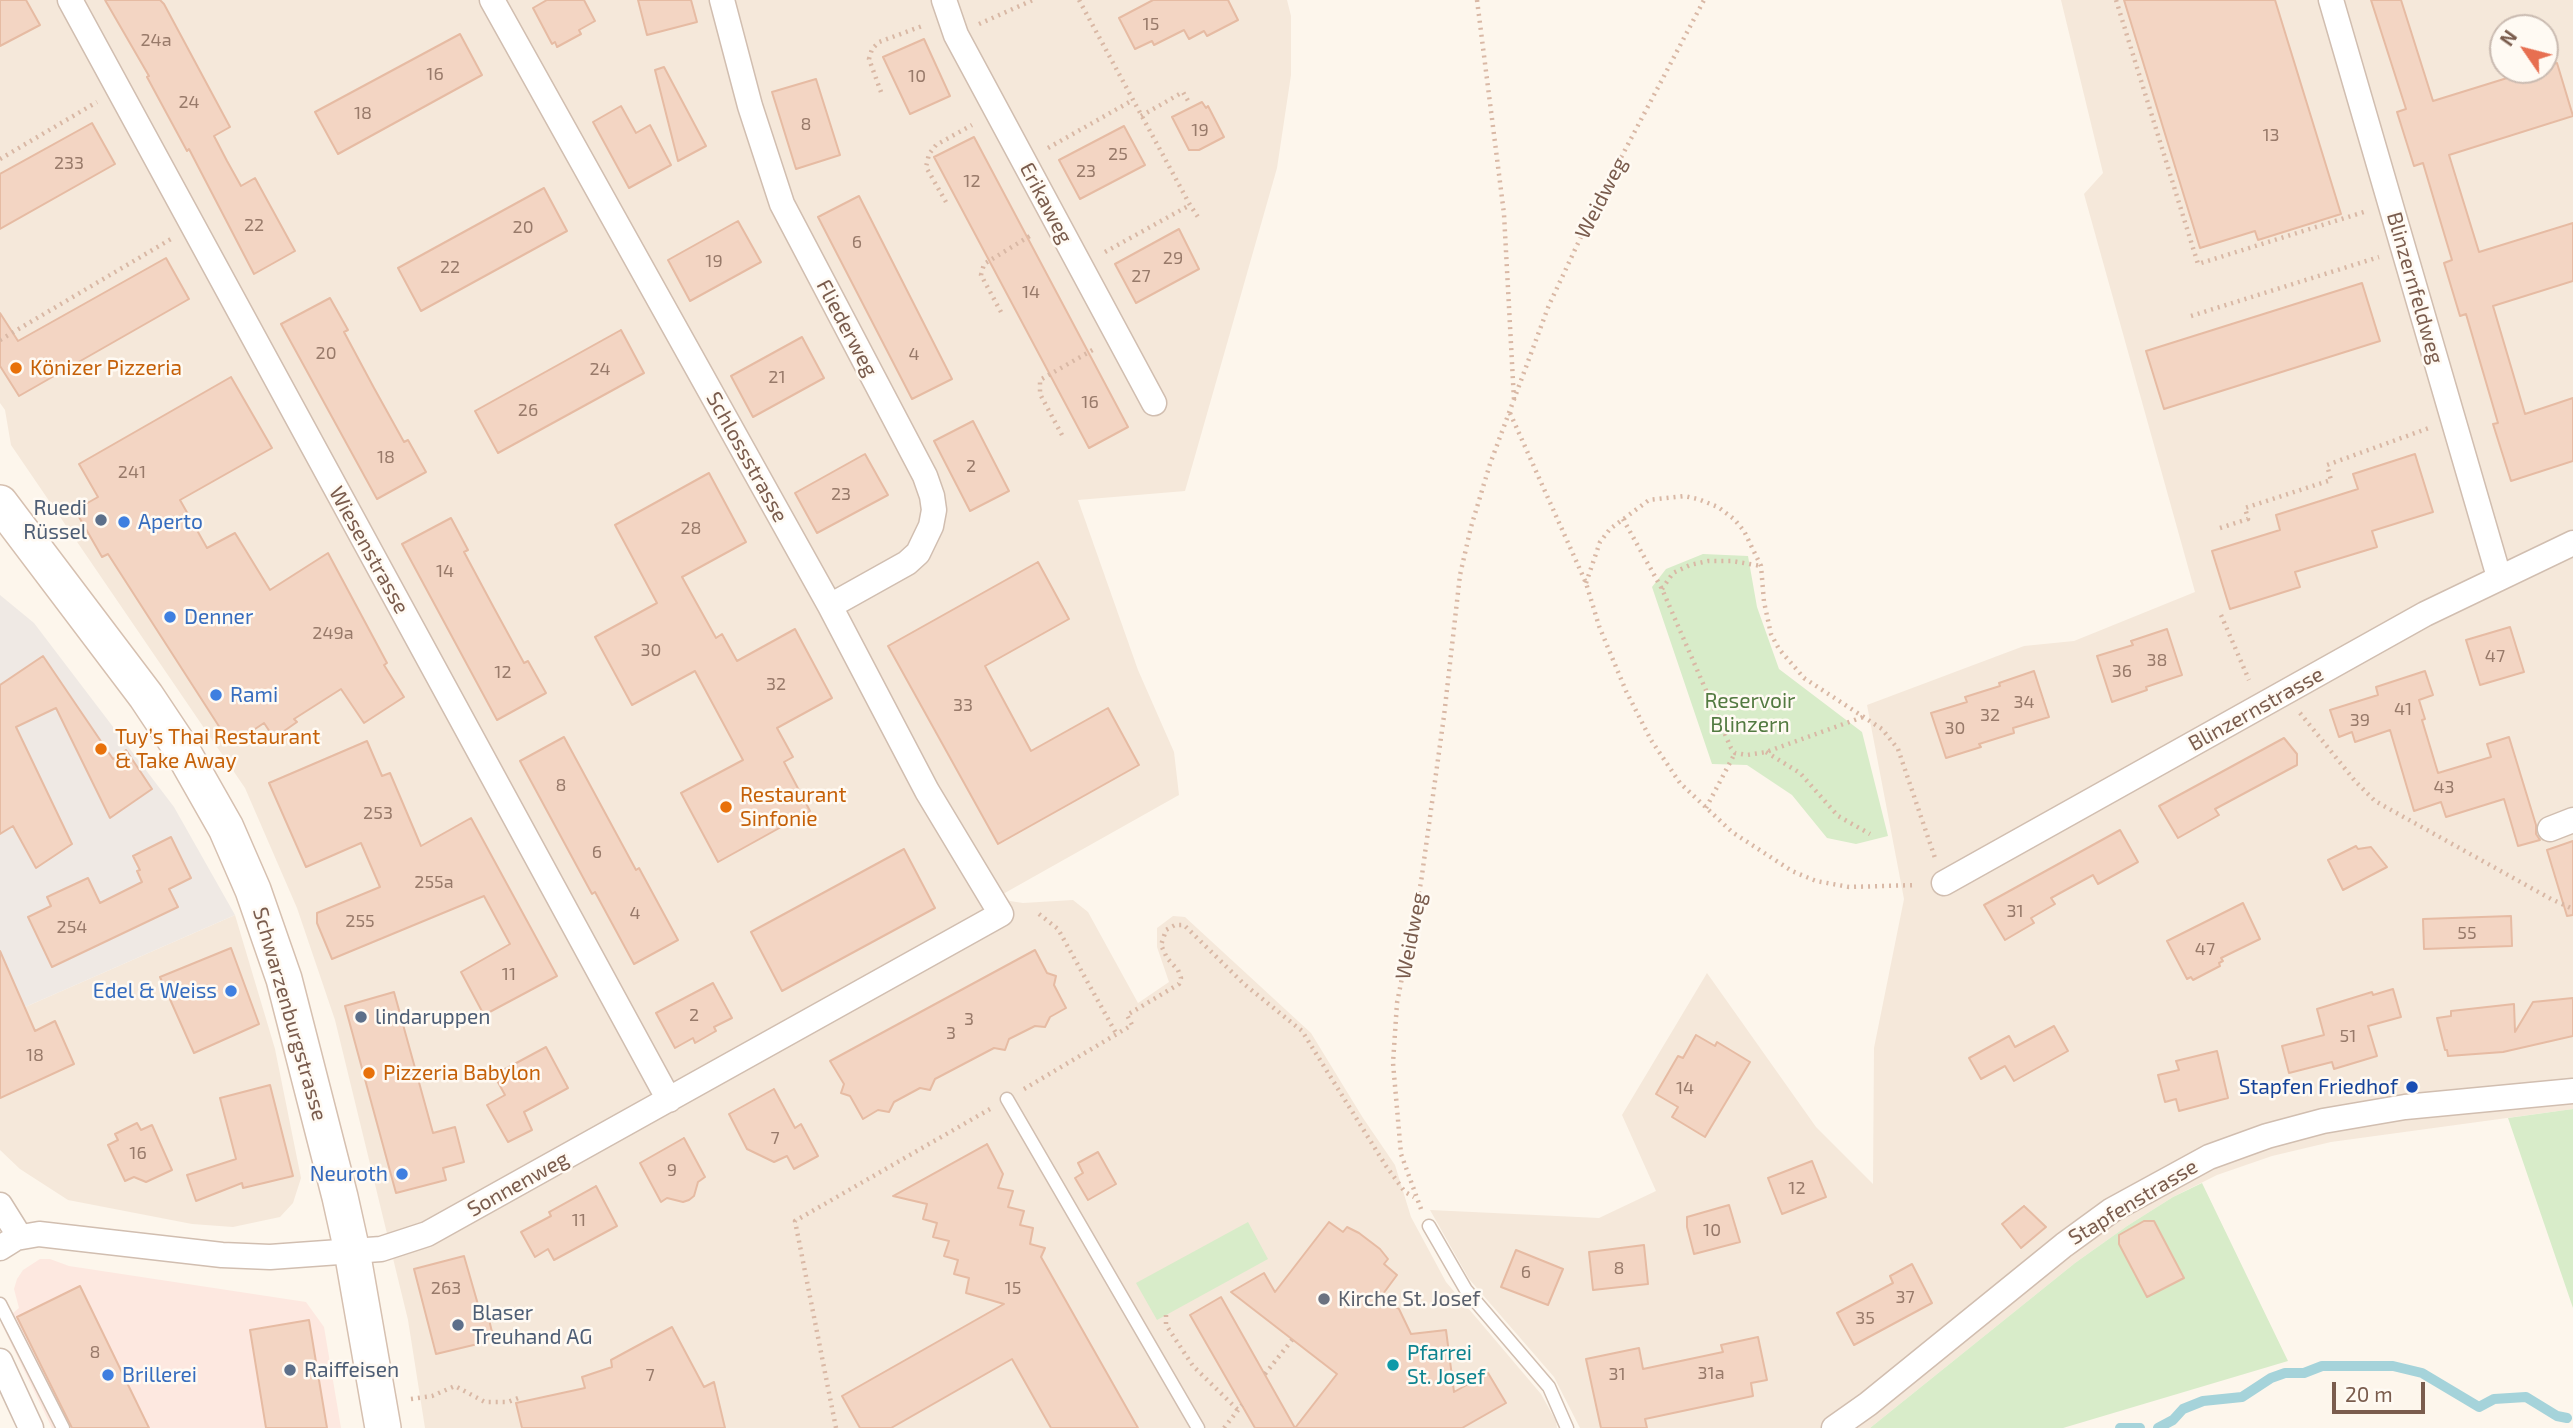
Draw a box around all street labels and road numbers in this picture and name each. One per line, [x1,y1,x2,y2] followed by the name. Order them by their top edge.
[1570,153,1632,243] street label: Weidweg
[1014,158,1078,248] street label: Erikaweg
[2381,209,2449,367] street label: Blinzernfeldweg
[811,275,883,381] street label: Fliederweg
[701,387,793,527] street label: Schlossstrasse
[324,482,414,618] street label: Wiesenstrasse
[2184,662,2328,756] street label: Blinzernstrasse
[1390,890,1432,982] street label: Weidweg
[247,904,333,1124] street label: Schwarzenburgstrasse
[463,1146,573,1222] street label: Sonnenweg
[2064,1154,2202,1250] street label: Stapfenstrasse

